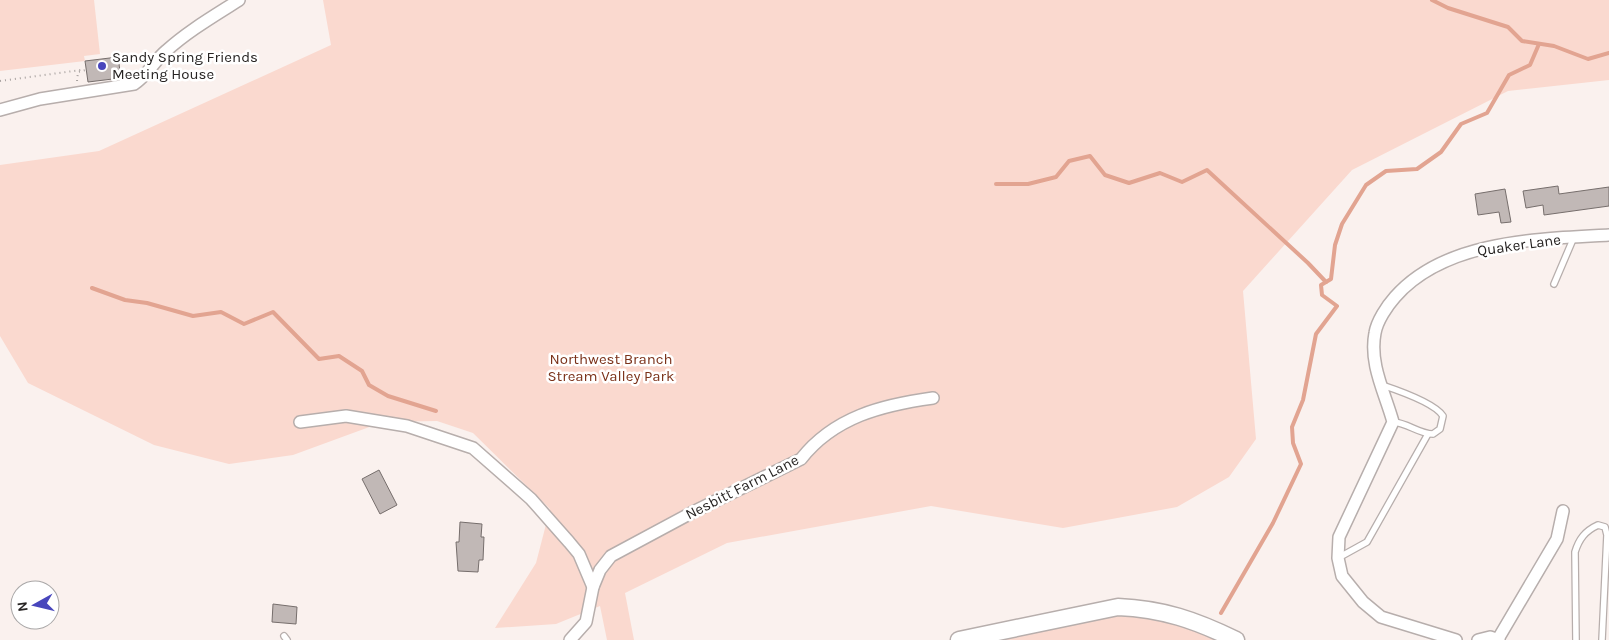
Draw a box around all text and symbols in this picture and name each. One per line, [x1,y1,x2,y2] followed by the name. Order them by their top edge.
[112,48,258,83] place label: Sandy Spring Friends Meeting House
[96,60,108,72] marker: Sandy Spring Friends Meeting House
[1476,230,1562,260] street label: Quaker Lane
[548,350,674,385] park label: Northwest Branch Stream Valley Park
[682,451,802,523] street label: Nesbitt Farm Lane
[10,580,60,630] north arrow
[14,601,32,613] text: N

